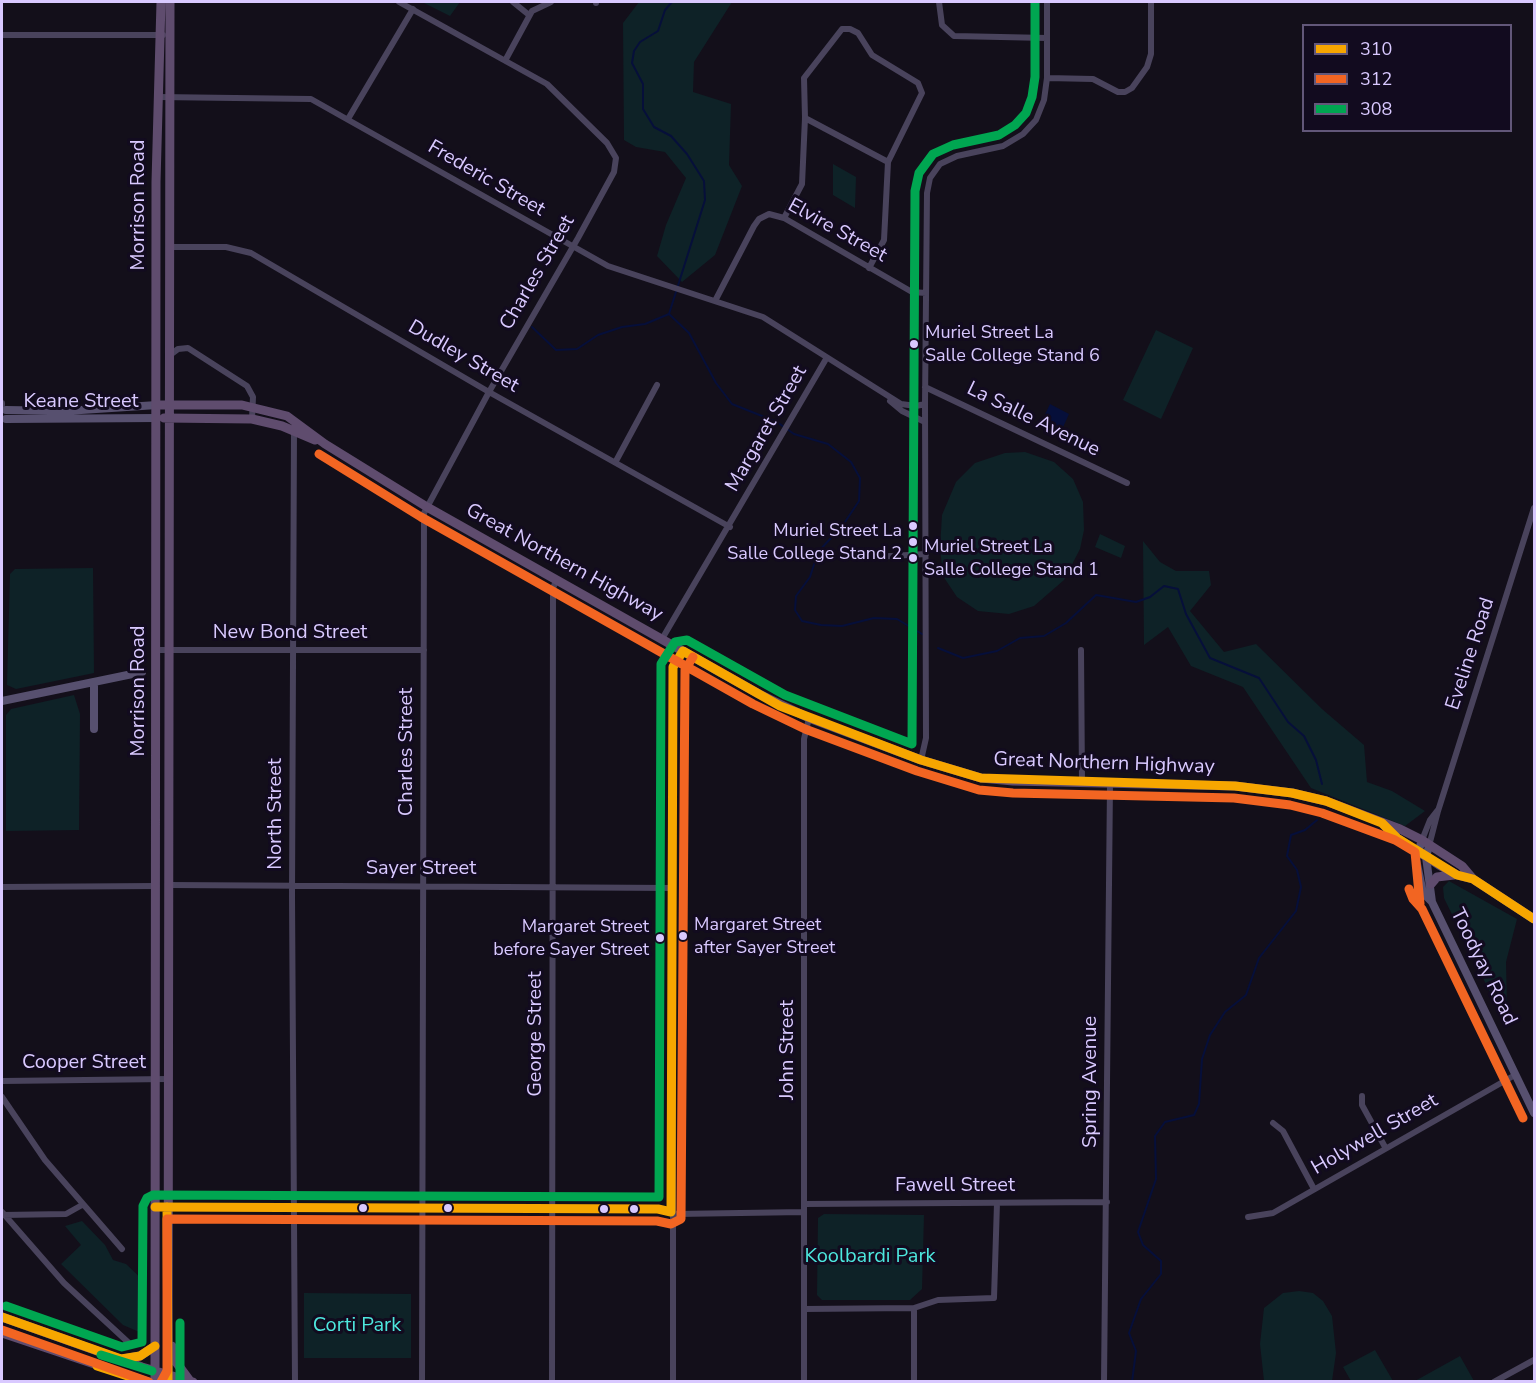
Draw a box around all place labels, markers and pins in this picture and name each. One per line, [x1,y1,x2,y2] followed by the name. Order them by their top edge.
[925,323,1100,366] place label: Muriel Street La Salle College Stand 6
[908,338,920,350] marker: Muriel Street La Salle College Stand 6
[907,520,919,532] unlabelled marker
[727,521,902,564] place label: Muriel Street La Salle College Stand 2
[907,536,919,548] marker: Muriel Street La Salle College Stand 2
[924,537,1099,580] place label: Muriel Street La Salle College Stand 1
[907,552,919,564] marker: Muriel Street La Salle College Stand 1
[694,915,835,958] place label: Margaret Street after Sayer Street
[493,917,649,960] place label: Margaret Street before Sayer Street
[677,930,689,942] marker: Margaret Street after Sayer Street
[654,932,666,944] marker: Margaret Street before Sayer Street
[357,1202,369,1214] unlabelled marker
[442,1202,454,1214] unlabelled marker
[598,1203,610,1215] unlabelled marker
[628,1203,640,1215] unlabelled marker

